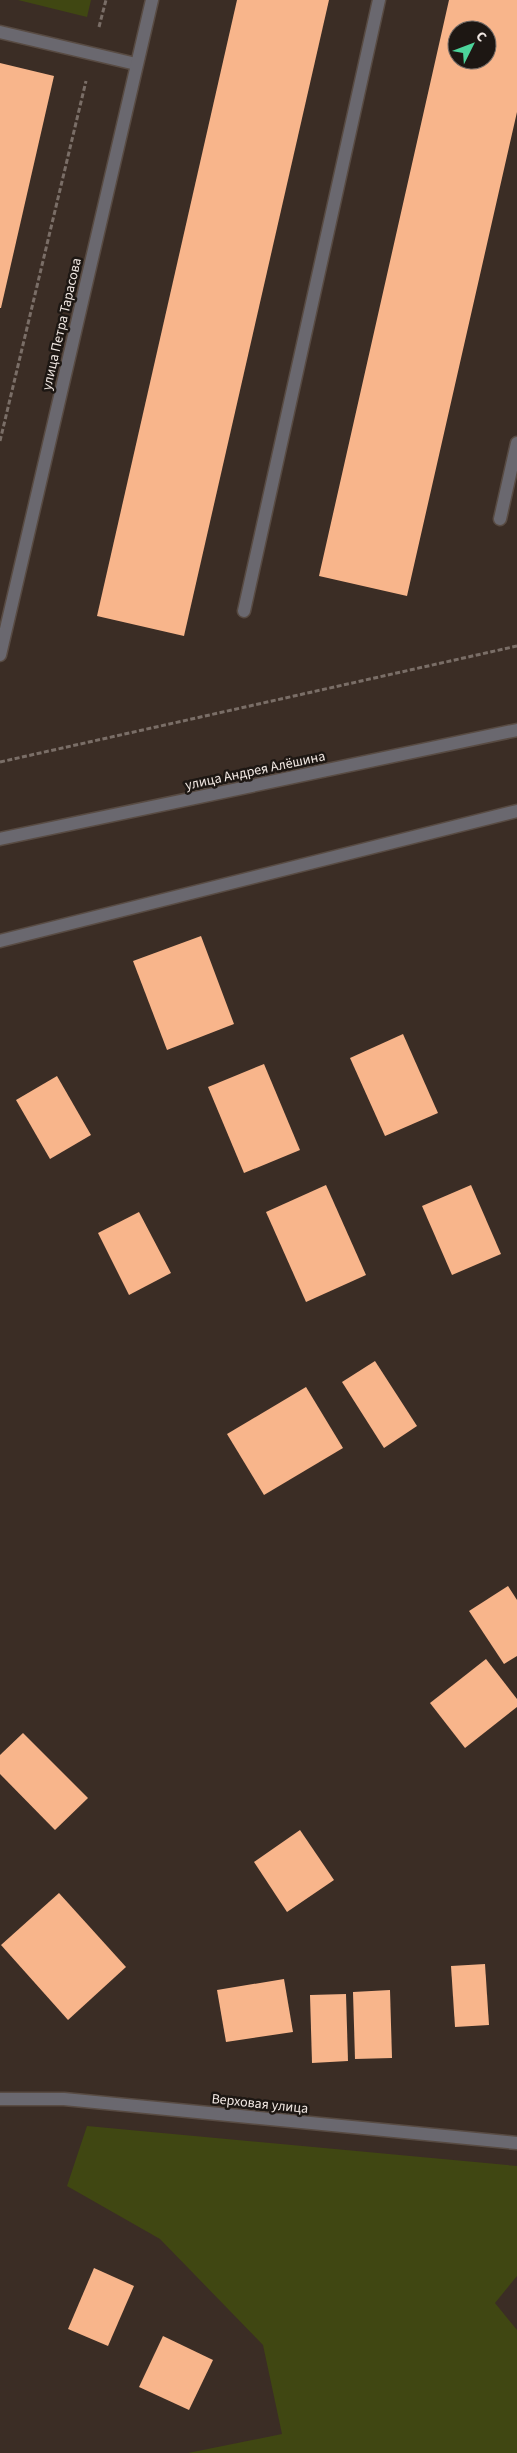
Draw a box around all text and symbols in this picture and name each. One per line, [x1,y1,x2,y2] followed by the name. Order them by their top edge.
[447,20,497,70] north arrow
[471,27,491,47] text: С
[37,256,87,392] street label: улица Петра Тарасова
[183,746,327,796] street label: улица Андрея Алёшина
[211,2089,309,2119] street label: Верховая улица

